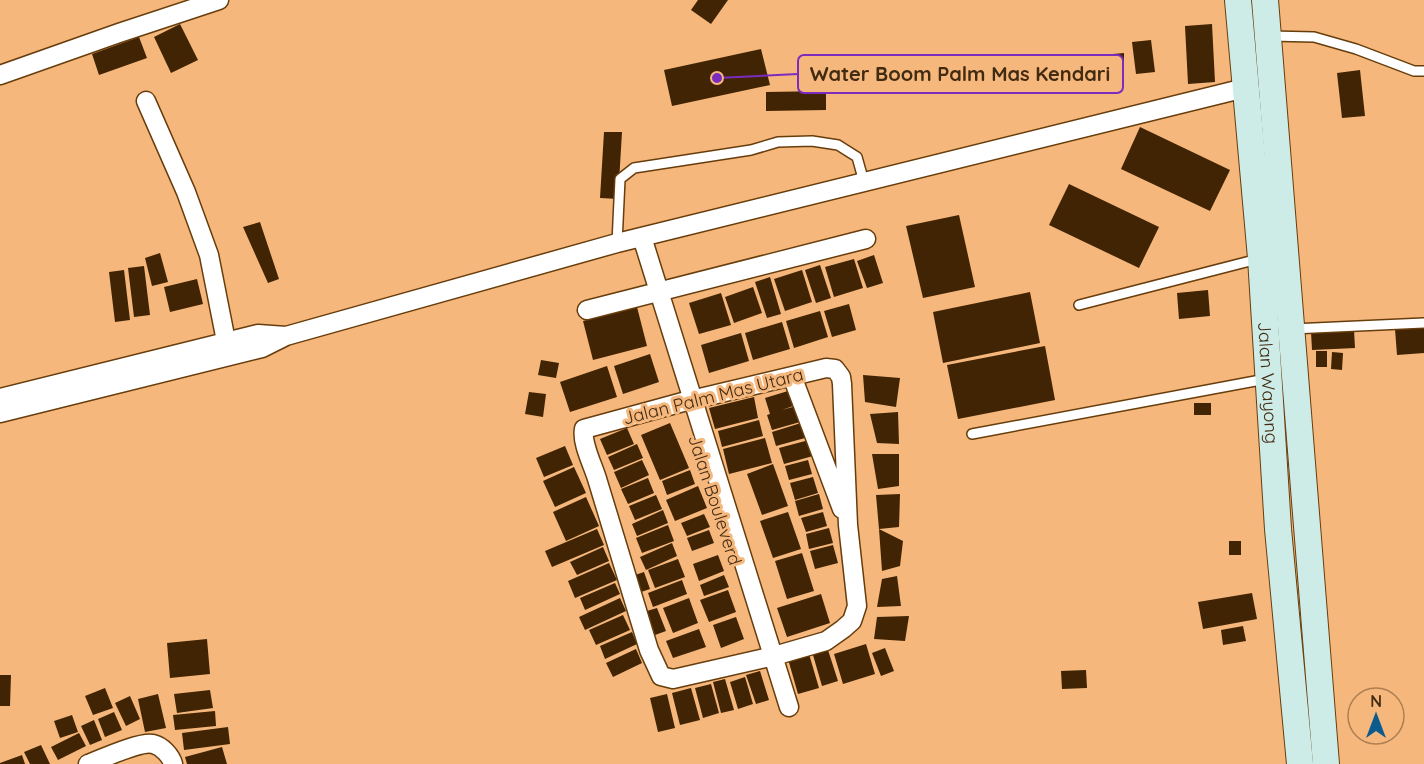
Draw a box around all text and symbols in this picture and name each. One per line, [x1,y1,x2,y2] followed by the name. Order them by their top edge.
[798,55,1123,93] callout: Water Boom Palm Mas Kendari
[810,61,1110,86] text: Water Boom Palm Mas Kendari
[1254,321,1284,445] street label: Jalan Wayong
[620,362,806,430] street label: Jalan Palm Mas Utara
[683,432,747,568] street label: Jalan Bouleverd
[1346,686,1406,746] north arrow
[1370,691,1382,711] text: N

